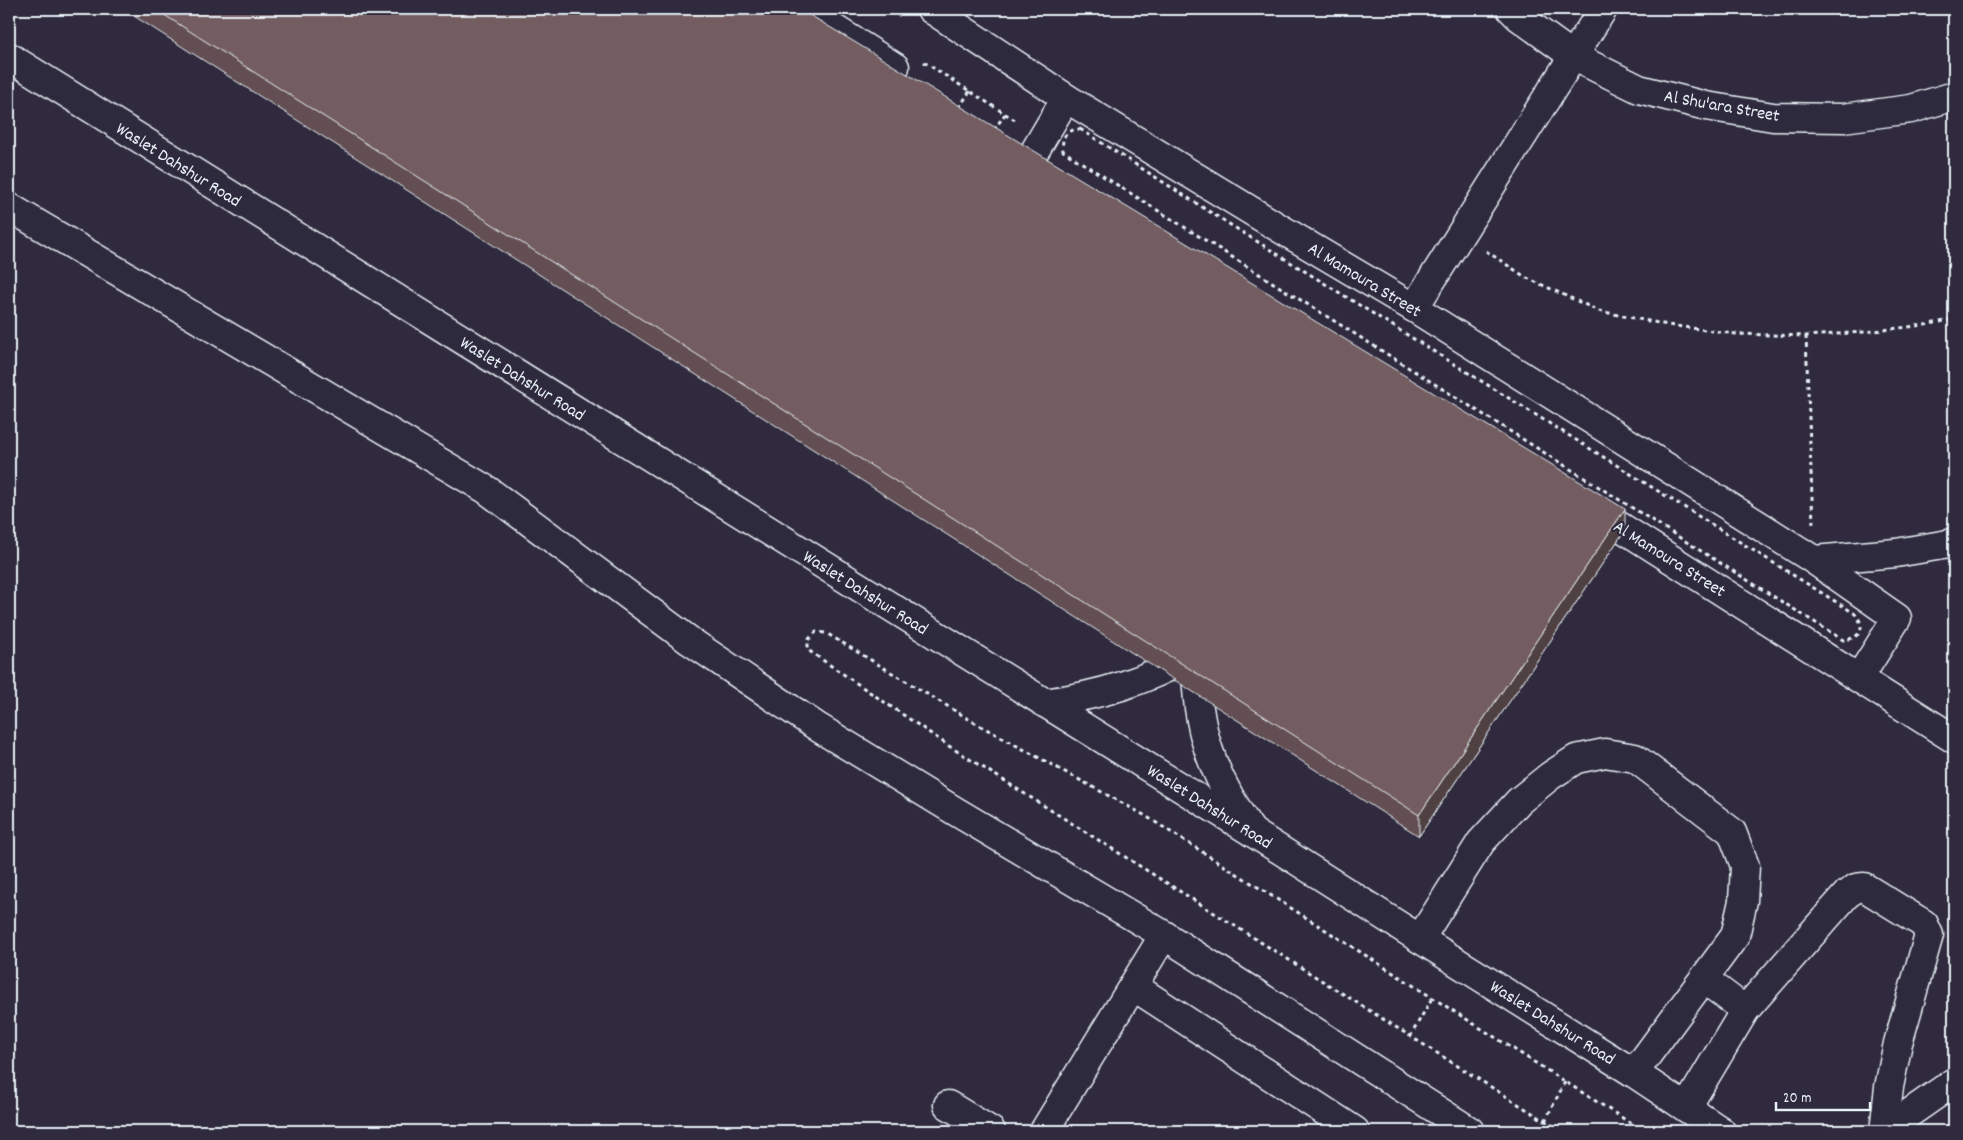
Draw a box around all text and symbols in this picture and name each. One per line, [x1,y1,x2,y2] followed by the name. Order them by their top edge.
[1662,85,1782,130] street label: Al Shu'ara Street
[110,118,245,215] street label: Waslet Dahshur Road
[1302,237,1425,325] street label: Al Mamoura Street
[454,332,589,429] street label: Waslet Dahshur Road
[1608,516,1730,605] street label: Al Mamoura Street
[797,546,932,643] street label: Waslet Dahshur Road
[1141,760,1276,857] street label: Waslet Dahshur Road
[1484,976,1619,1073] street label: Waslet Dahshur Road
[1776,1080,1869,1112] scale bar
[1783,1088,1811,1110] text: 20 m

